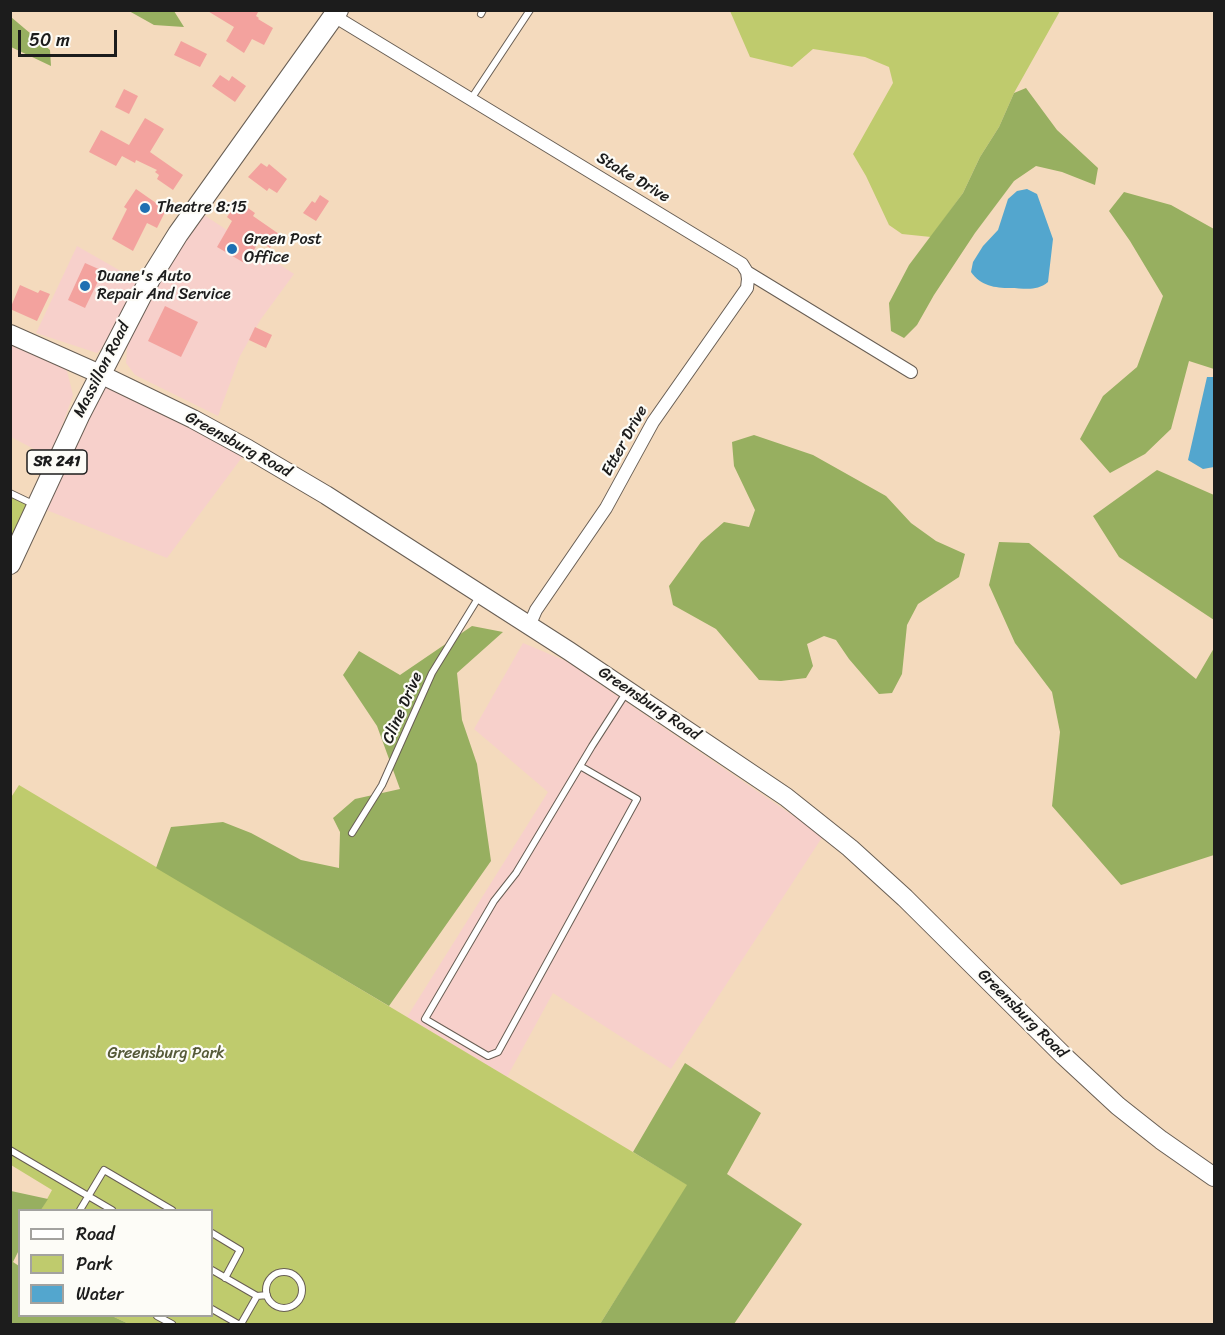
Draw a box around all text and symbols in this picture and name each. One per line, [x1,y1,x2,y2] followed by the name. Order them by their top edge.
[21,18,120,56] scale bar
[29,24,70,56] text: 50 m
[593,149,673,207] street label: Stake Drive
[157,198,247,218] place label: Theatre 8:15
[138,201,152,215] marker: Theatre 8:15
[244,230,322,268] place label: Green Post Office
[225,242,239,256] marker: Green Post Office
[97,267,231,305] place label: Duane's Auto Repair And Service
[78,279,92,293] marker: Duane's Auto Repair And Service
[70,319,134,421] street label: Massillon Road
[598,403,652,479] street label: Etter Drive
[181,408,295,482] street label: Greensburg Road
[27,450,87,474] road number: SR 241
[594,663,704,745] street label: Greensburg Road
[379,669,427,747] street label: Cline Drive
[973,965,1071,1063] street label: Greensburg Road
[107,1044,225,1064] park label: Greensburg Park
[18,1209,213,1317] legend
[76,1218,115,1250] text: Road
[76,1248,113,1280] text: Park
[76,1278,123,1310] text: Water

